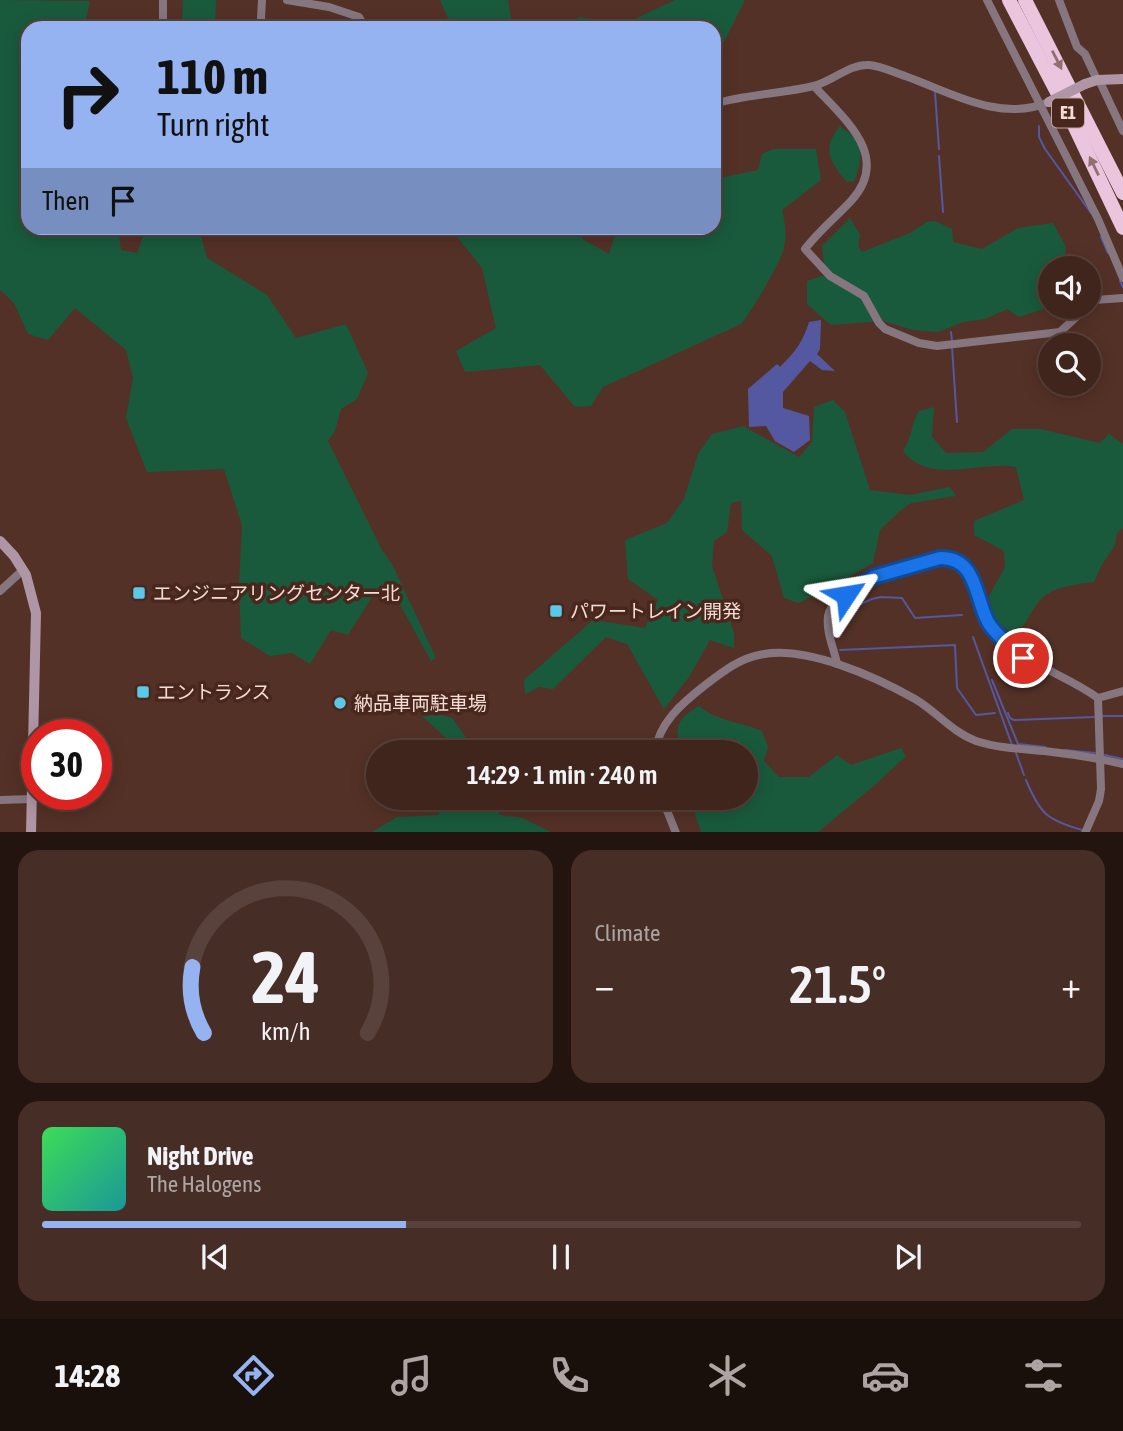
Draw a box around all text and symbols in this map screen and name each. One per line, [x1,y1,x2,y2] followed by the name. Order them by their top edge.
[157,48,268,104] text: 110 m
[42,49,133,140] icon: right
[1052,50,1063,70] one-way arrow
[1052,98,1084,128] road number: E1
[157,106,270,143] text: Turn right
[1089,156,1100,176] one-way arrow
[104,182,142,220] icon: arrive
[42,186,90,216] text: Then
[1038,256,1101,396] map controls
[1038,256,1101,319] button: sound
[1038,333,1101,396] button: search
[809,558,883,632] position arrow
[153,582,400,604] place label: エンジニアリングセンター北
[131,585,147,601] marker: エンジニアリングセンター北
[570,600,741,622] place label: パワートレイン開発
[548,603,564,619] marker: パワートレイン開発
[993,628,1053,688] pin
[1004,639,1042,677] icon: arrive
[157,681,271,703] place label: エントランス
[135,684,151,700] marker: エントランス
[354,692,487,714] place label: 納品車両駐車場
[332,695,348,711] marker: 納品車両駐車場
[21,719,112,810] speed limit sign: 30
[467,760,657,790] text: 14:29 · 1 min · 240 m
[595,920,660,946] text: Climate
[251,935,319,1018] text: 24
[789,954,886,1014] text: 21.5°
[595,963,614,1006] text: −
[1061,963,1081,1006] text: +
[260,1016,310,1044] text: km/h
[147,1141,254,1171] text: Night Drive
[147,1171,261,1197] text: The Halogens
[196,1238,234,1276] icon: previous
[542,1238,580,1276] icon: pause
[889,1238,927,1276] icon: next
[229,1351,278,1400] icon: directions
[387,1351,436,1400] icon: music
[545,1351,594,1400] icon: phone
[703,1351,752,1400] icon: climate
[861,1351,910,1400] icon: car
[1019,1351,1068,1400] icon: filters
[55,1357,120,1394] text: 14:28

